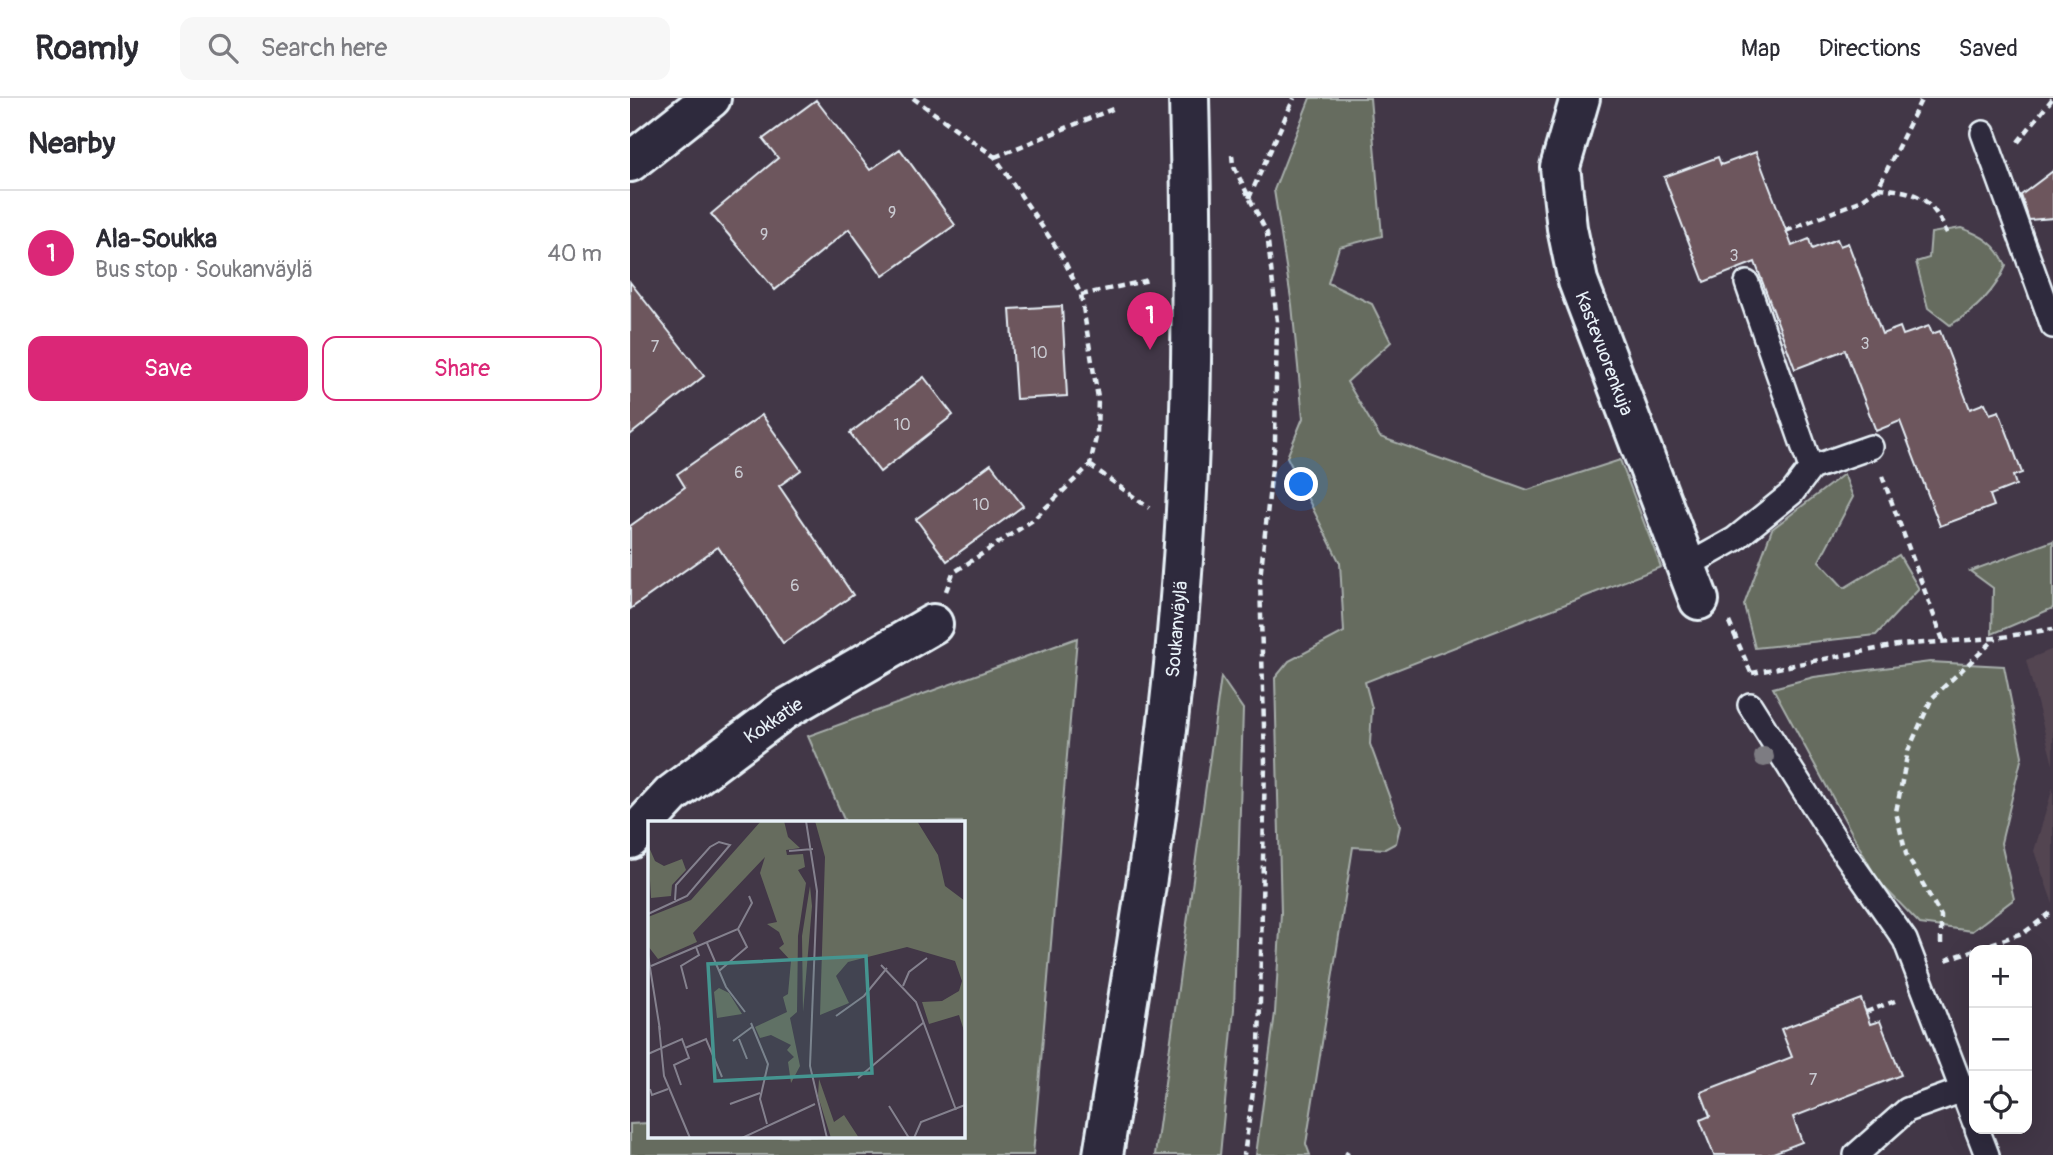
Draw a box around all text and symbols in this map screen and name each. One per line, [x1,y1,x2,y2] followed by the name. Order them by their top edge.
[180,17,670,80] search box
[35,28,138,69] text: Roamly
[204,29,242,67] icon: search
[260,32,387,64] text: Search here
[1741,34,1781,63] text: Map
[1819,34,1920,63] text: Directions
[1958,34,2018,63] text: Saved
[28,125,115,162] text: Nearby
[888,203,896,223] house number: 9
[95,223,217,255] text: Ala-Soukka
[760,225,768,245] house number: 9
[47,239,56,268] text: 1
[548,239,602,268] text: 40 m
[1730,246,1739,266] house number: 3
[95,255,313,284] text: Bus stop · Soukanväylä
[1569,288,1639,419] street label: Kastevuorenkuja
[1127,292,1173,350] pin: 1
[1861,334,1870,354] house number: 3
[28,336,308,401] button: Save
[322,336,602,401] button: Share
[651,337,660,357] house number: 7
[1030,343,1048,363] house number: 10
[893,415,911,435] house number: 10
[734,463,744,483] house number: 6
[1284,467,1318,501] your location
[972,495,990,515] house number: 10
[790,576,800,596] house number: 6
[1161,580,1193,678] street label: Soukanväylä
[739,692,808,749] street label: Kokkatie
[648,821,964,1138] inset map
[1969,945,2032,1134] map controls
[1969,945,2032,1008] button: +
[1969,1008,2032,1071] button: −
[1809,1070,1818,1090] house number: 7
[1969,1071,2032,1134] button: locate

